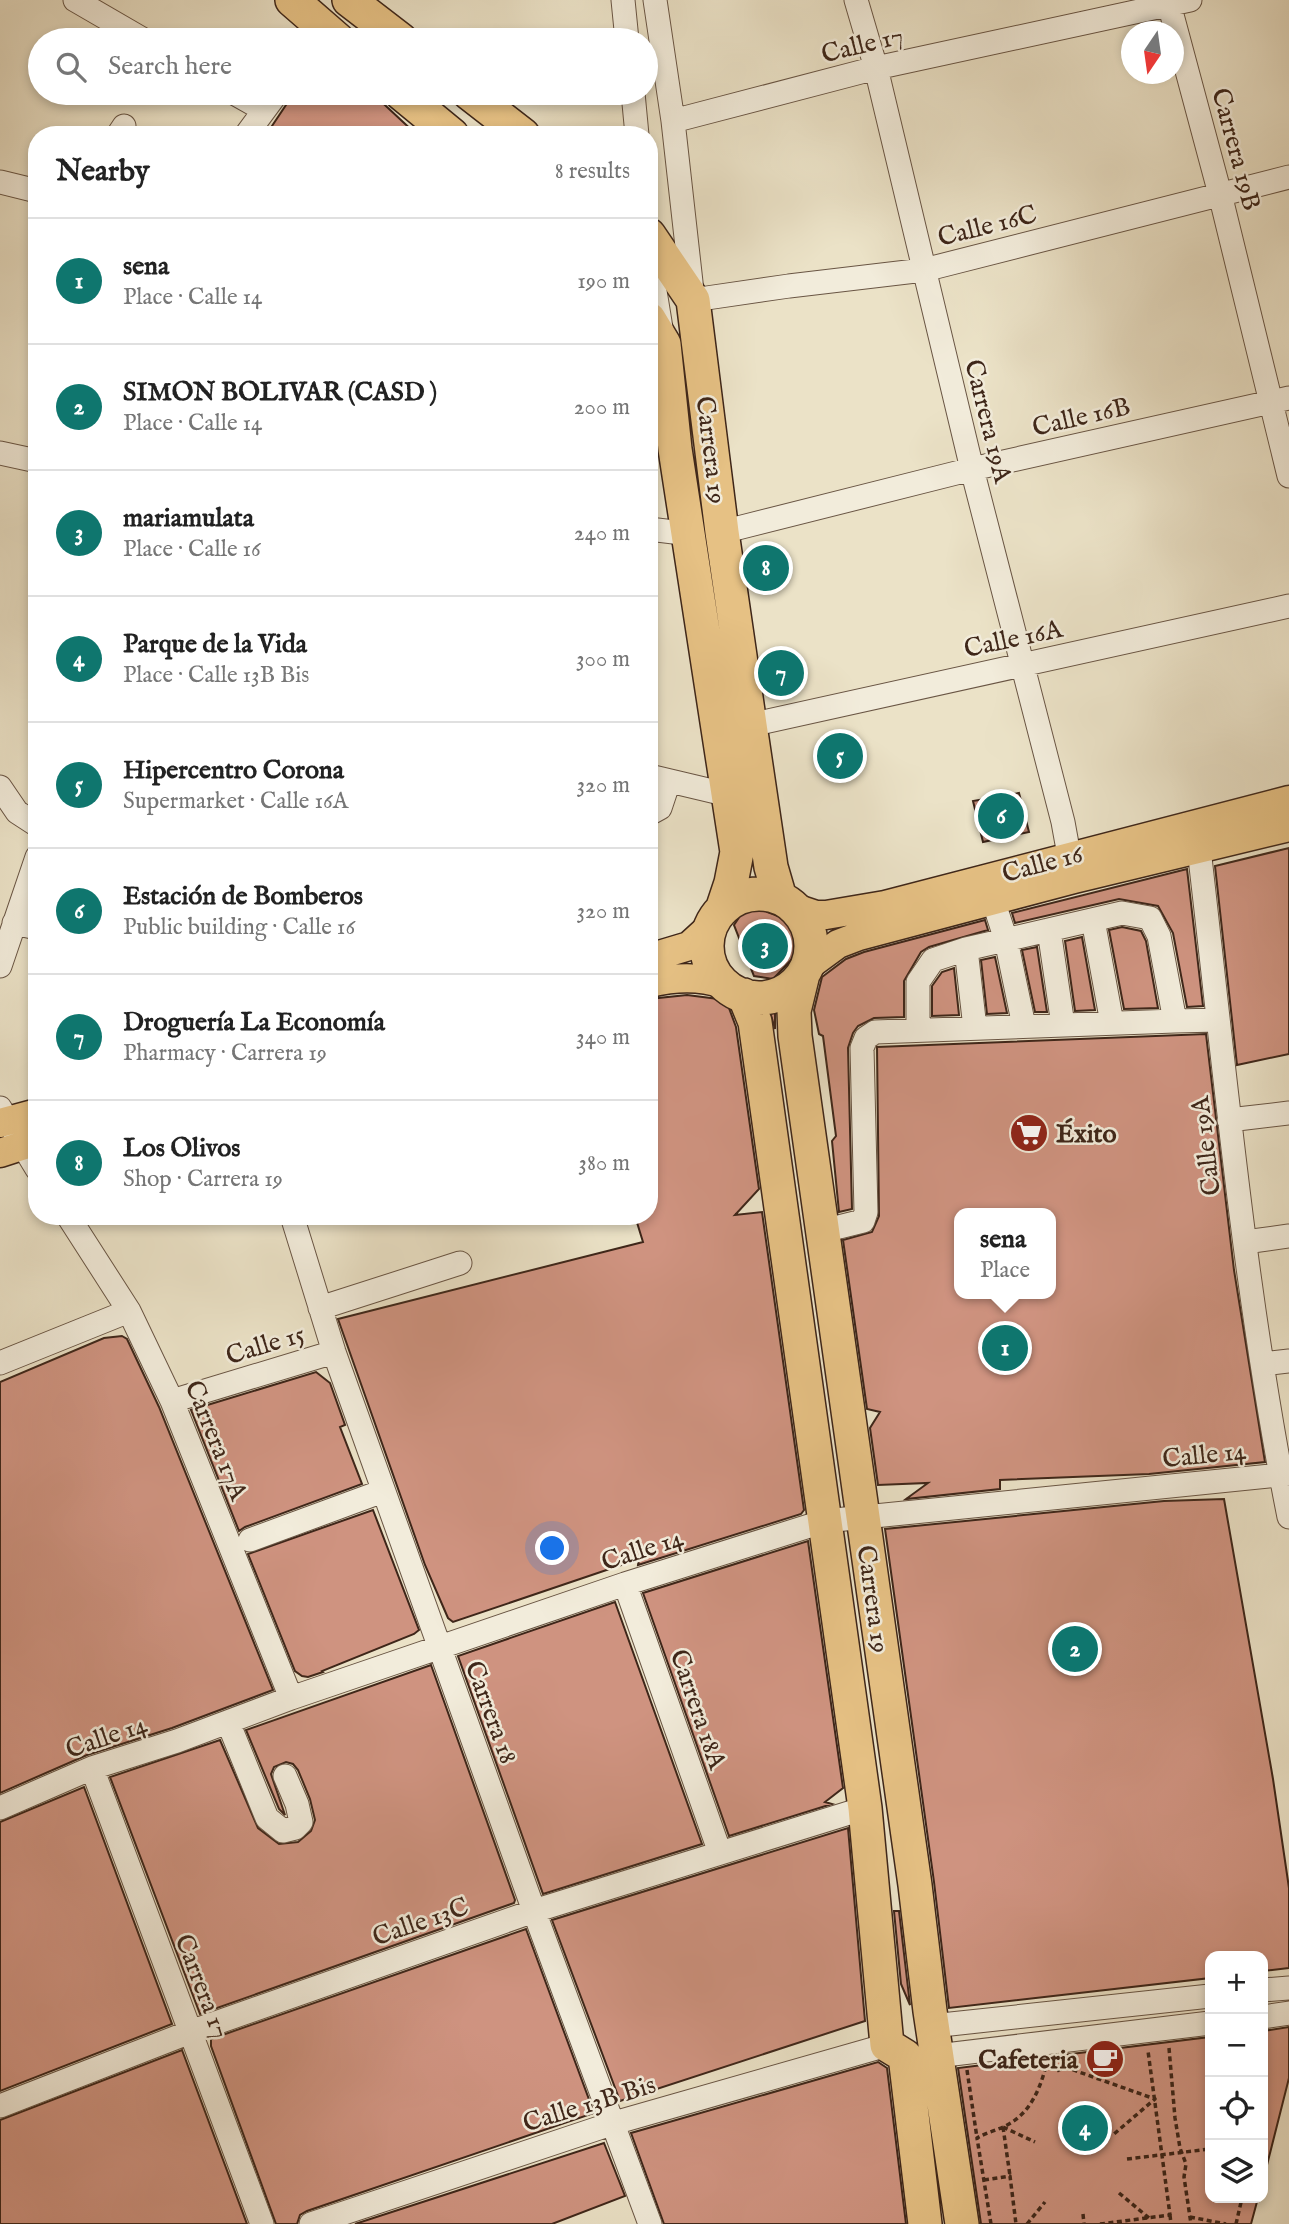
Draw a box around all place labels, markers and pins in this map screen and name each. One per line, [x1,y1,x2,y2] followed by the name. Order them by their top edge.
[743,542,789,594] pin: 8
[758,647,804,699] pin: 7
[817,730,863,782] pin: 5
[978,790,1024,842] pin: 6
[742,920,788,972] pin: 3
[1008,1112,1050,1154] supermarket icon: Éxito
[1056,1118,1116,1151] place label: Éxito
[982,1322,1028,1374] pin: 1
[1052,1623,1098,1675] pin: 2
[1084,2038,1126,2080] cafe icon: Cafeteria
[978,2044,1079,2077] place label: Cafeteria
[1062,2102,1108,2154] pin: 4

